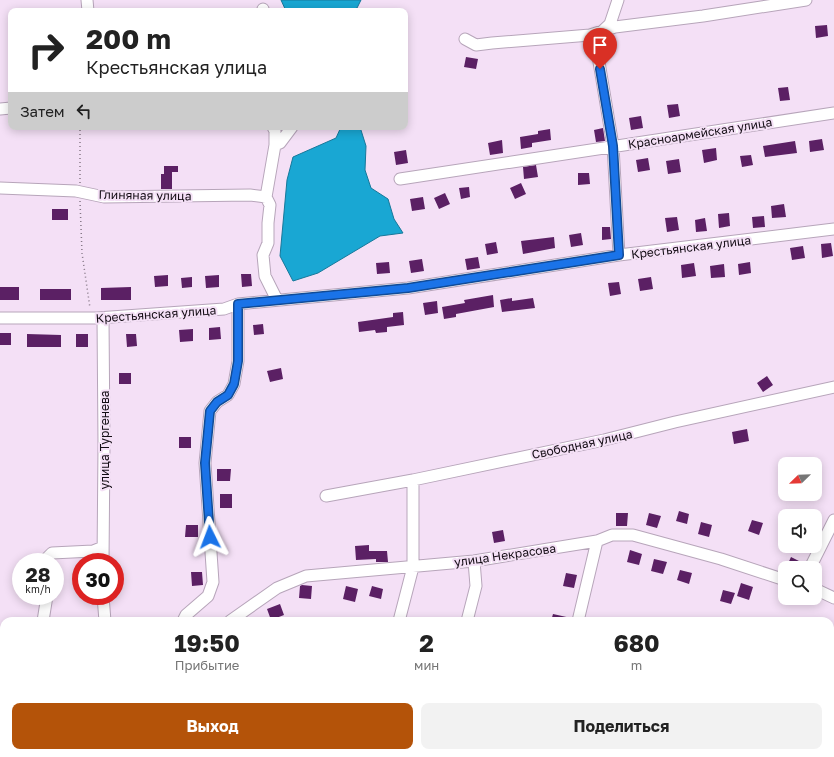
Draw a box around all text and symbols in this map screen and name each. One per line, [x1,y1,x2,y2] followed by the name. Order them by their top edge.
[86,22,171,55] text: 200 m
[20,24,72,76] icon: right
[583,28,617,69] pin
[589,34,611,56] icon: arrive
[86,56,267,78] text: Крестьянская улица
[73,100,95,122] icon: left
[20,102,65,120] text: Затем
[627,114,773,152] street label: Красноармейская улица
[98,187,192,203] street label: Глиняная улица
[630,232,752,262] street label: Крестьянская улица
[95,302,217,326] street label: Крестьянская улица
[97,391,112,489] street label: улица Тургенева
[530,426,634,462] street label: Свободная улица
[778,457,822,501] north arrow
[778,457,822,605] map controls
[778,509,822,553] button: sound
[189,516,231,558] position arrow
[453,540,557,570] street label: улица Некрасова
[72,553,124,605] speed limit sign: 30
[778,561,822,605] button: search
[25,562,50,586] text: 28
[25,583,51,595] text: km/h
[174,628,240,657] text: 19:50
[419,628,434,657] text: 2
[614,628,660,657] text: 680
[175,657,239,673] text: Прибытие
[414,657,439,673] text: мин
[631,657,642,673] text: m
[12,703,413,749] button: Выход
[421,703,822,749] button: Поделиться

